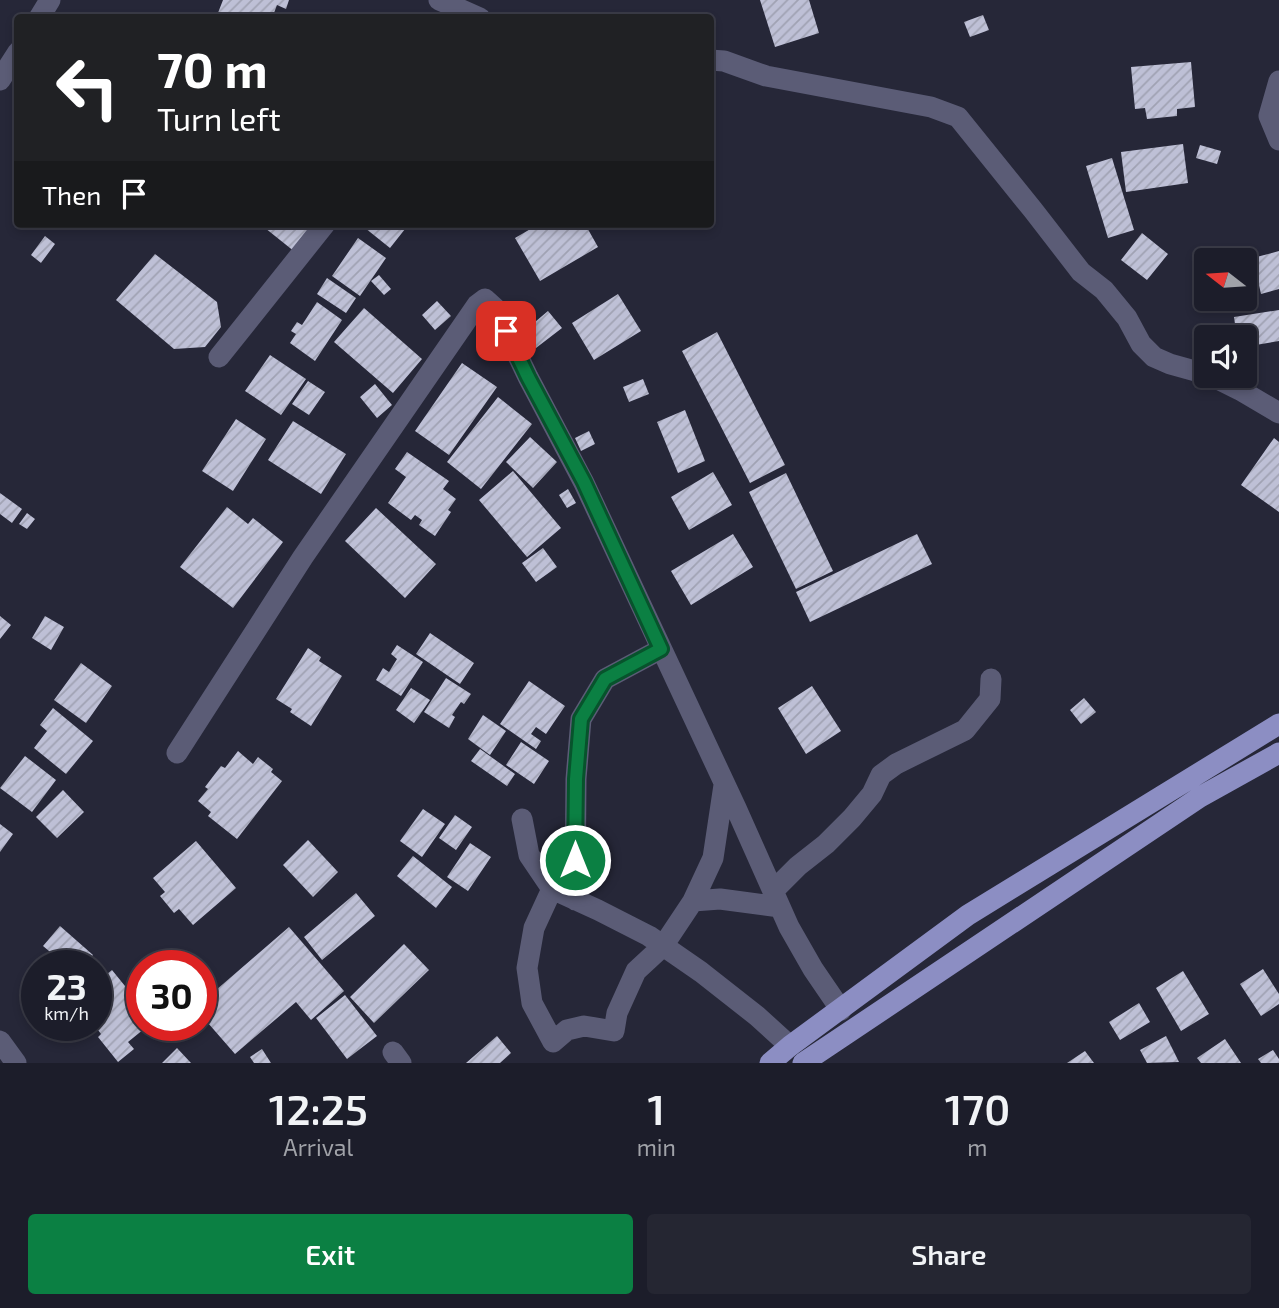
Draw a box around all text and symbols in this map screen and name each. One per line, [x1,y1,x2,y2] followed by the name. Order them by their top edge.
[157,39,268,98] text: 70 m
[42,42,133,133] icon: left
[157,99,281,137] text: Turn left
[115,175,153,213] icon: arrive
[42,179,101,210] text: Then
[1194,248,1256,312] north arrow
[1194,248,1257,388] map controls
[476,301,536,361] pin
[487,312,525,350] icon: arrive
[1194,325,1257,388] button: sound
[538,823,612,897] position arrow
[126,950,217,1041] speed limit sign: 30
[46,965,87,1007] text: 23
[44,1002,89,1024] text: km/h
[269,1083,368,1133] text: 12:25
[647,1083,665,1133] text: 1
[945,1083,1010,1133] text: 170
[283,1133,353,1161] text: Arrival
[637,1133,676,1161] text: min
[967,1133,988,1161] text: m
[28,1214,633,1294] button: Exit
[647,1214,1251,1294] button: Share

